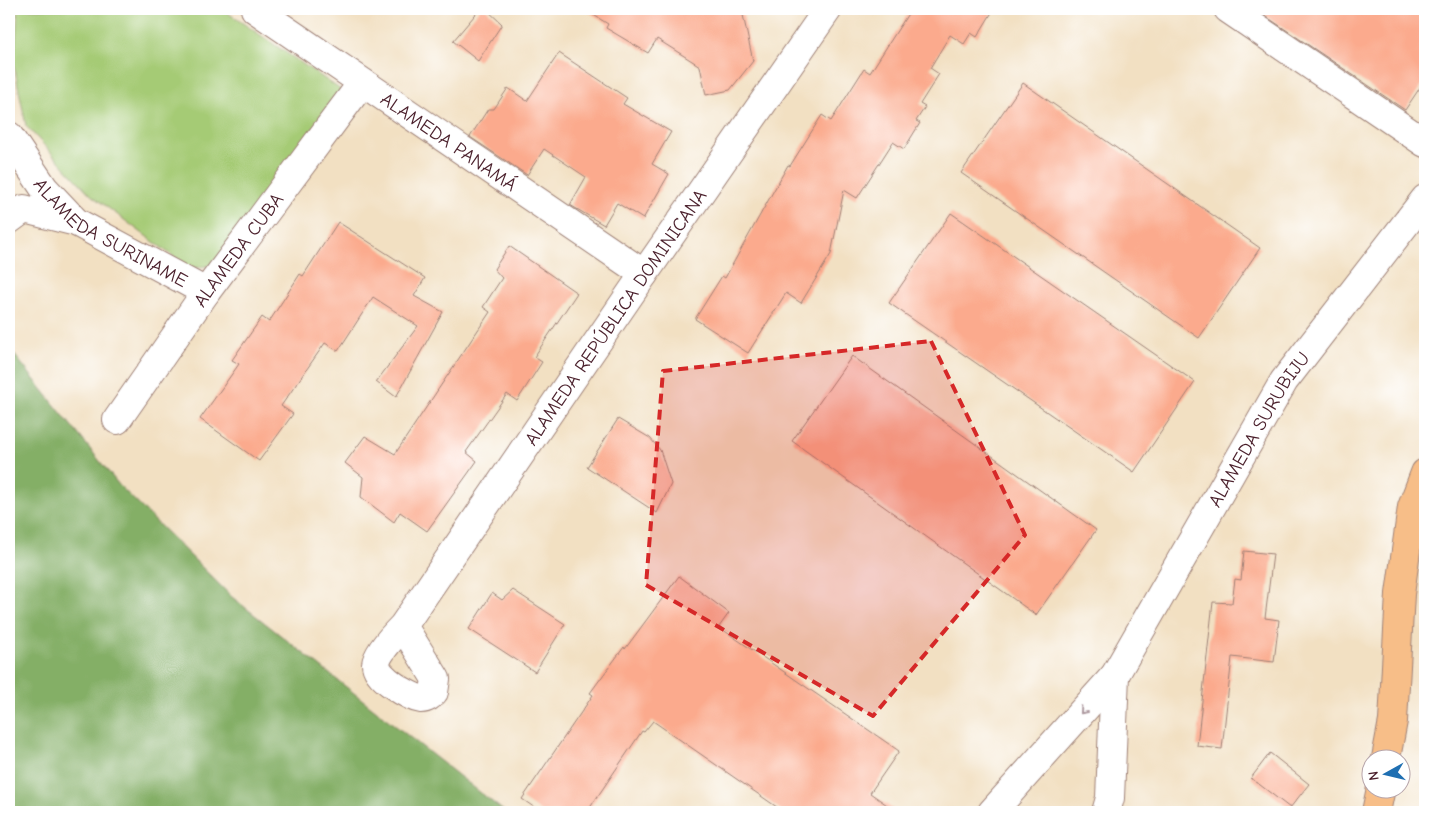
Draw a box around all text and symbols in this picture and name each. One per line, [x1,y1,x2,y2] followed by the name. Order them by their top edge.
[376,88,521,196] street label: ALAMEDA PANAMÁ
[29,174,191,292] street label: ALAMEDA SURINAME
[520,185,711,449] street label: ALAMEDA REPÚBLICA DOMINICANA
[189,189,288,311] street label: ALAMEDA CUBA
[1204,348,1315,511] street label: ALAMEDA SURUBIJU
[1080,706,1089,715] one-way arrow
[1362,748,1412,798] north arrow
[1365,770,1383,781] text: N

